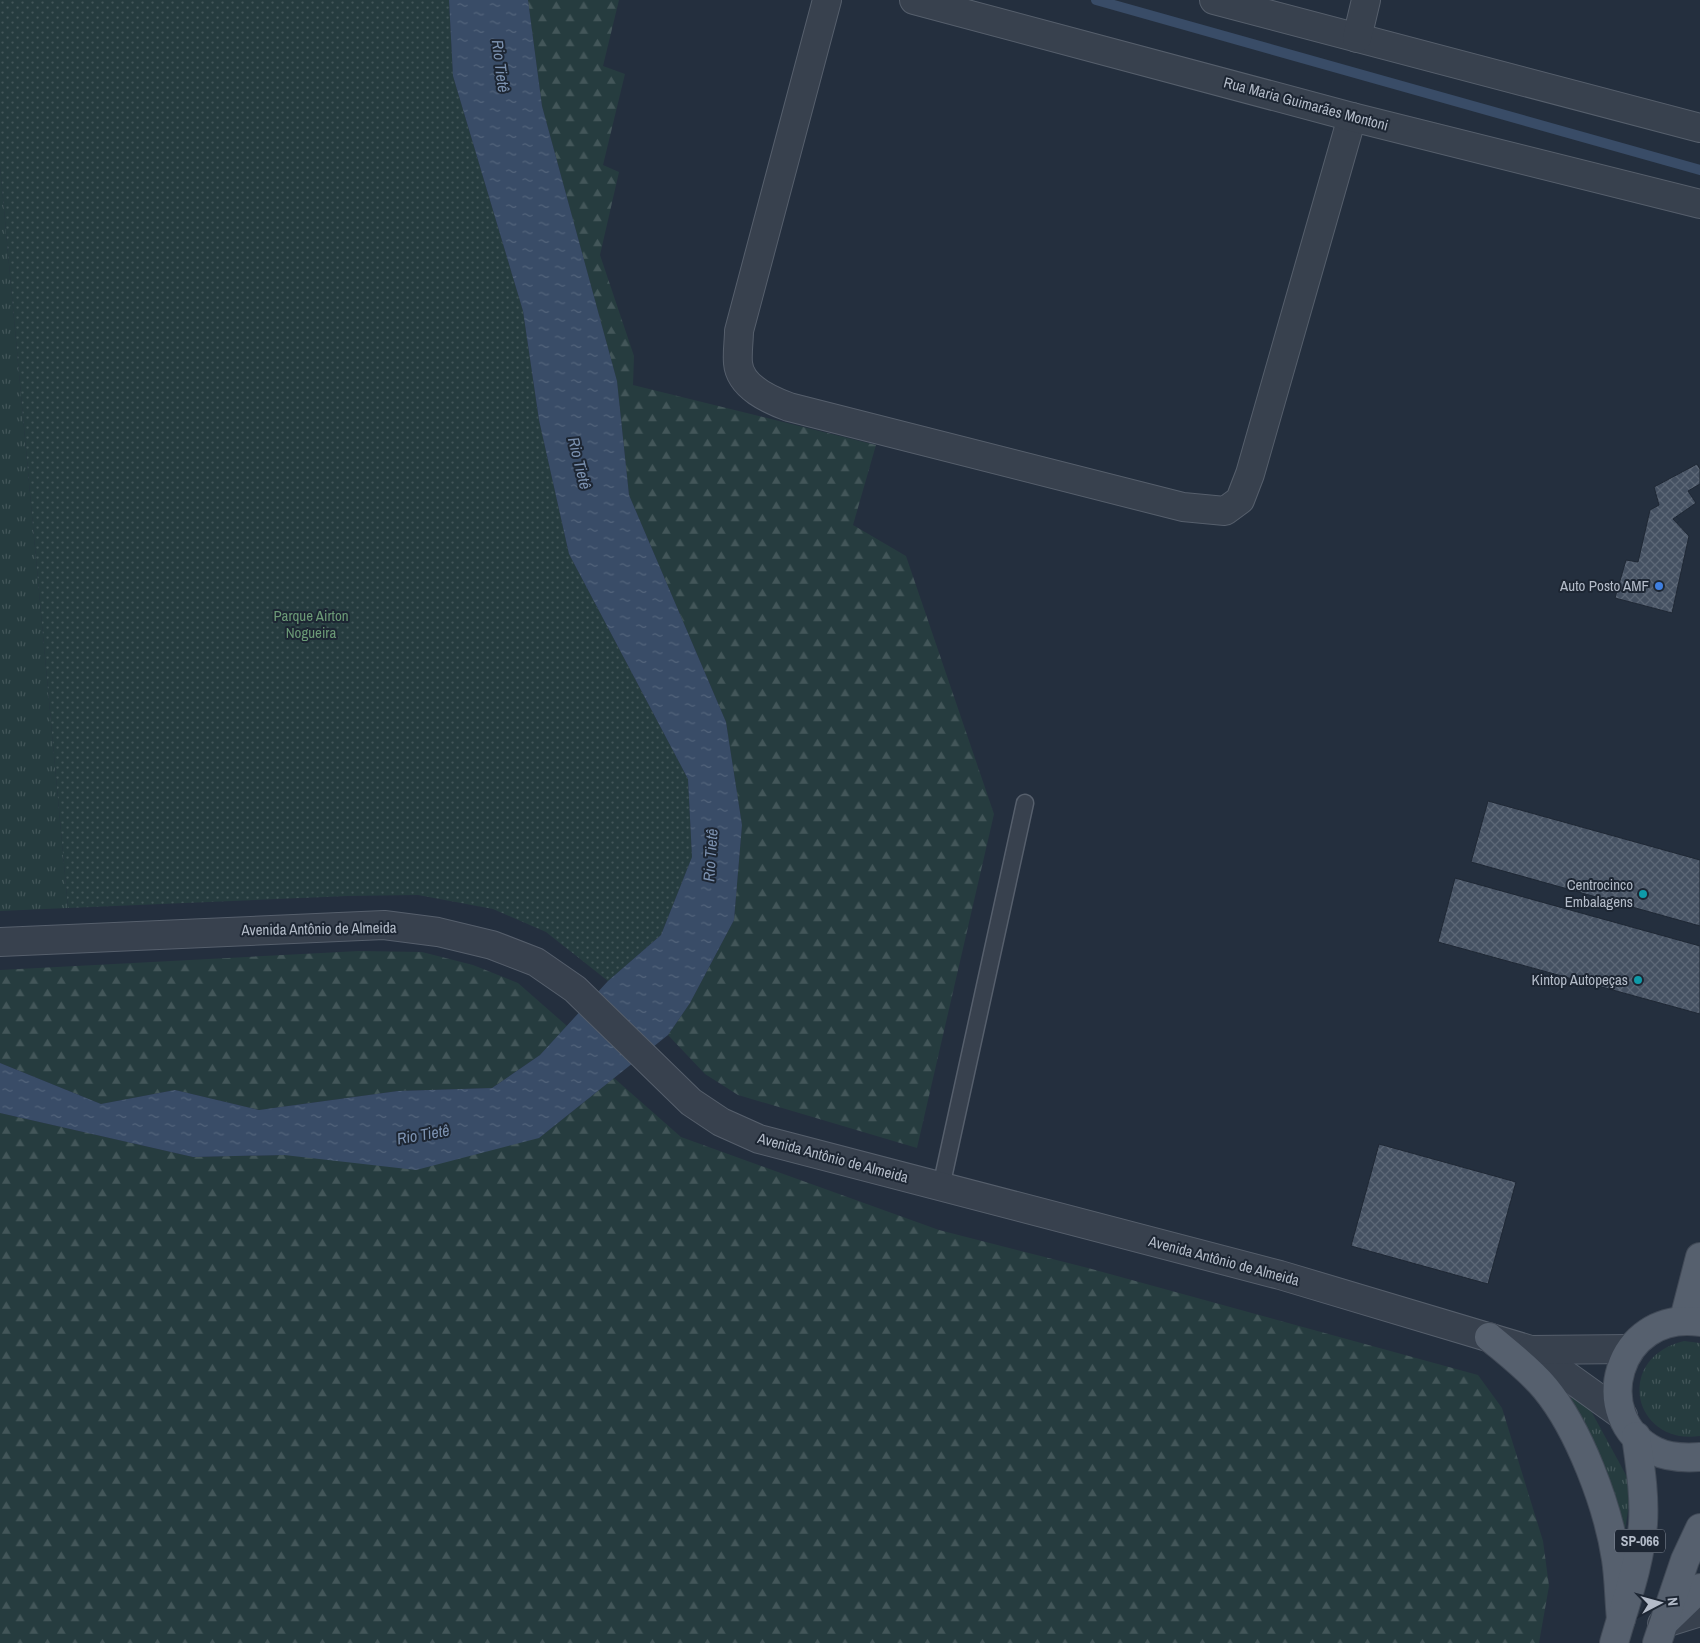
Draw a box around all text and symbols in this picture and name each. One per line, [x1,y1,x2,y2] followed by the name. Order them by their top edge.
[487,38,515,94] water label: Rio Tietê
[1222,71,1391,136] street label: Rua Maria Guimarães Montoni
[563,435,597,491] water label: Rio Tietê
[1559,575,1649,596] place label: Auto Posto AMF
[1653,580,1665,592] marker: Auto Posto AMF
[273,605,349,643] park label: Parque Airton Nogueira
[697,828,723,882] water label: Rio Tietê
[1565,874,1633,912] place label: Centrocinco Embalagens
[1637,888,1649,900] marker: Centrocinco Embalagens
[240,917,397,940] street label: Avenida Antônio de Almeida
[1532,969,1628,990] place label: Kintop Autopeças
[1632,974,1644,986] marker: Kintop Autopeças
[395,1119,451,1149] water label: Rio Tietê
[755,1127,911,1188] street label: Avenida Antônio de Almeida
[1146,1230,1302,1291] street label: Avenida Antônio de Almeida
[1615,1530,1665,1552] road number: SP-066
[1635,1578,1685,1628] north arrow
[1664,1597,1682,1607] text: N

